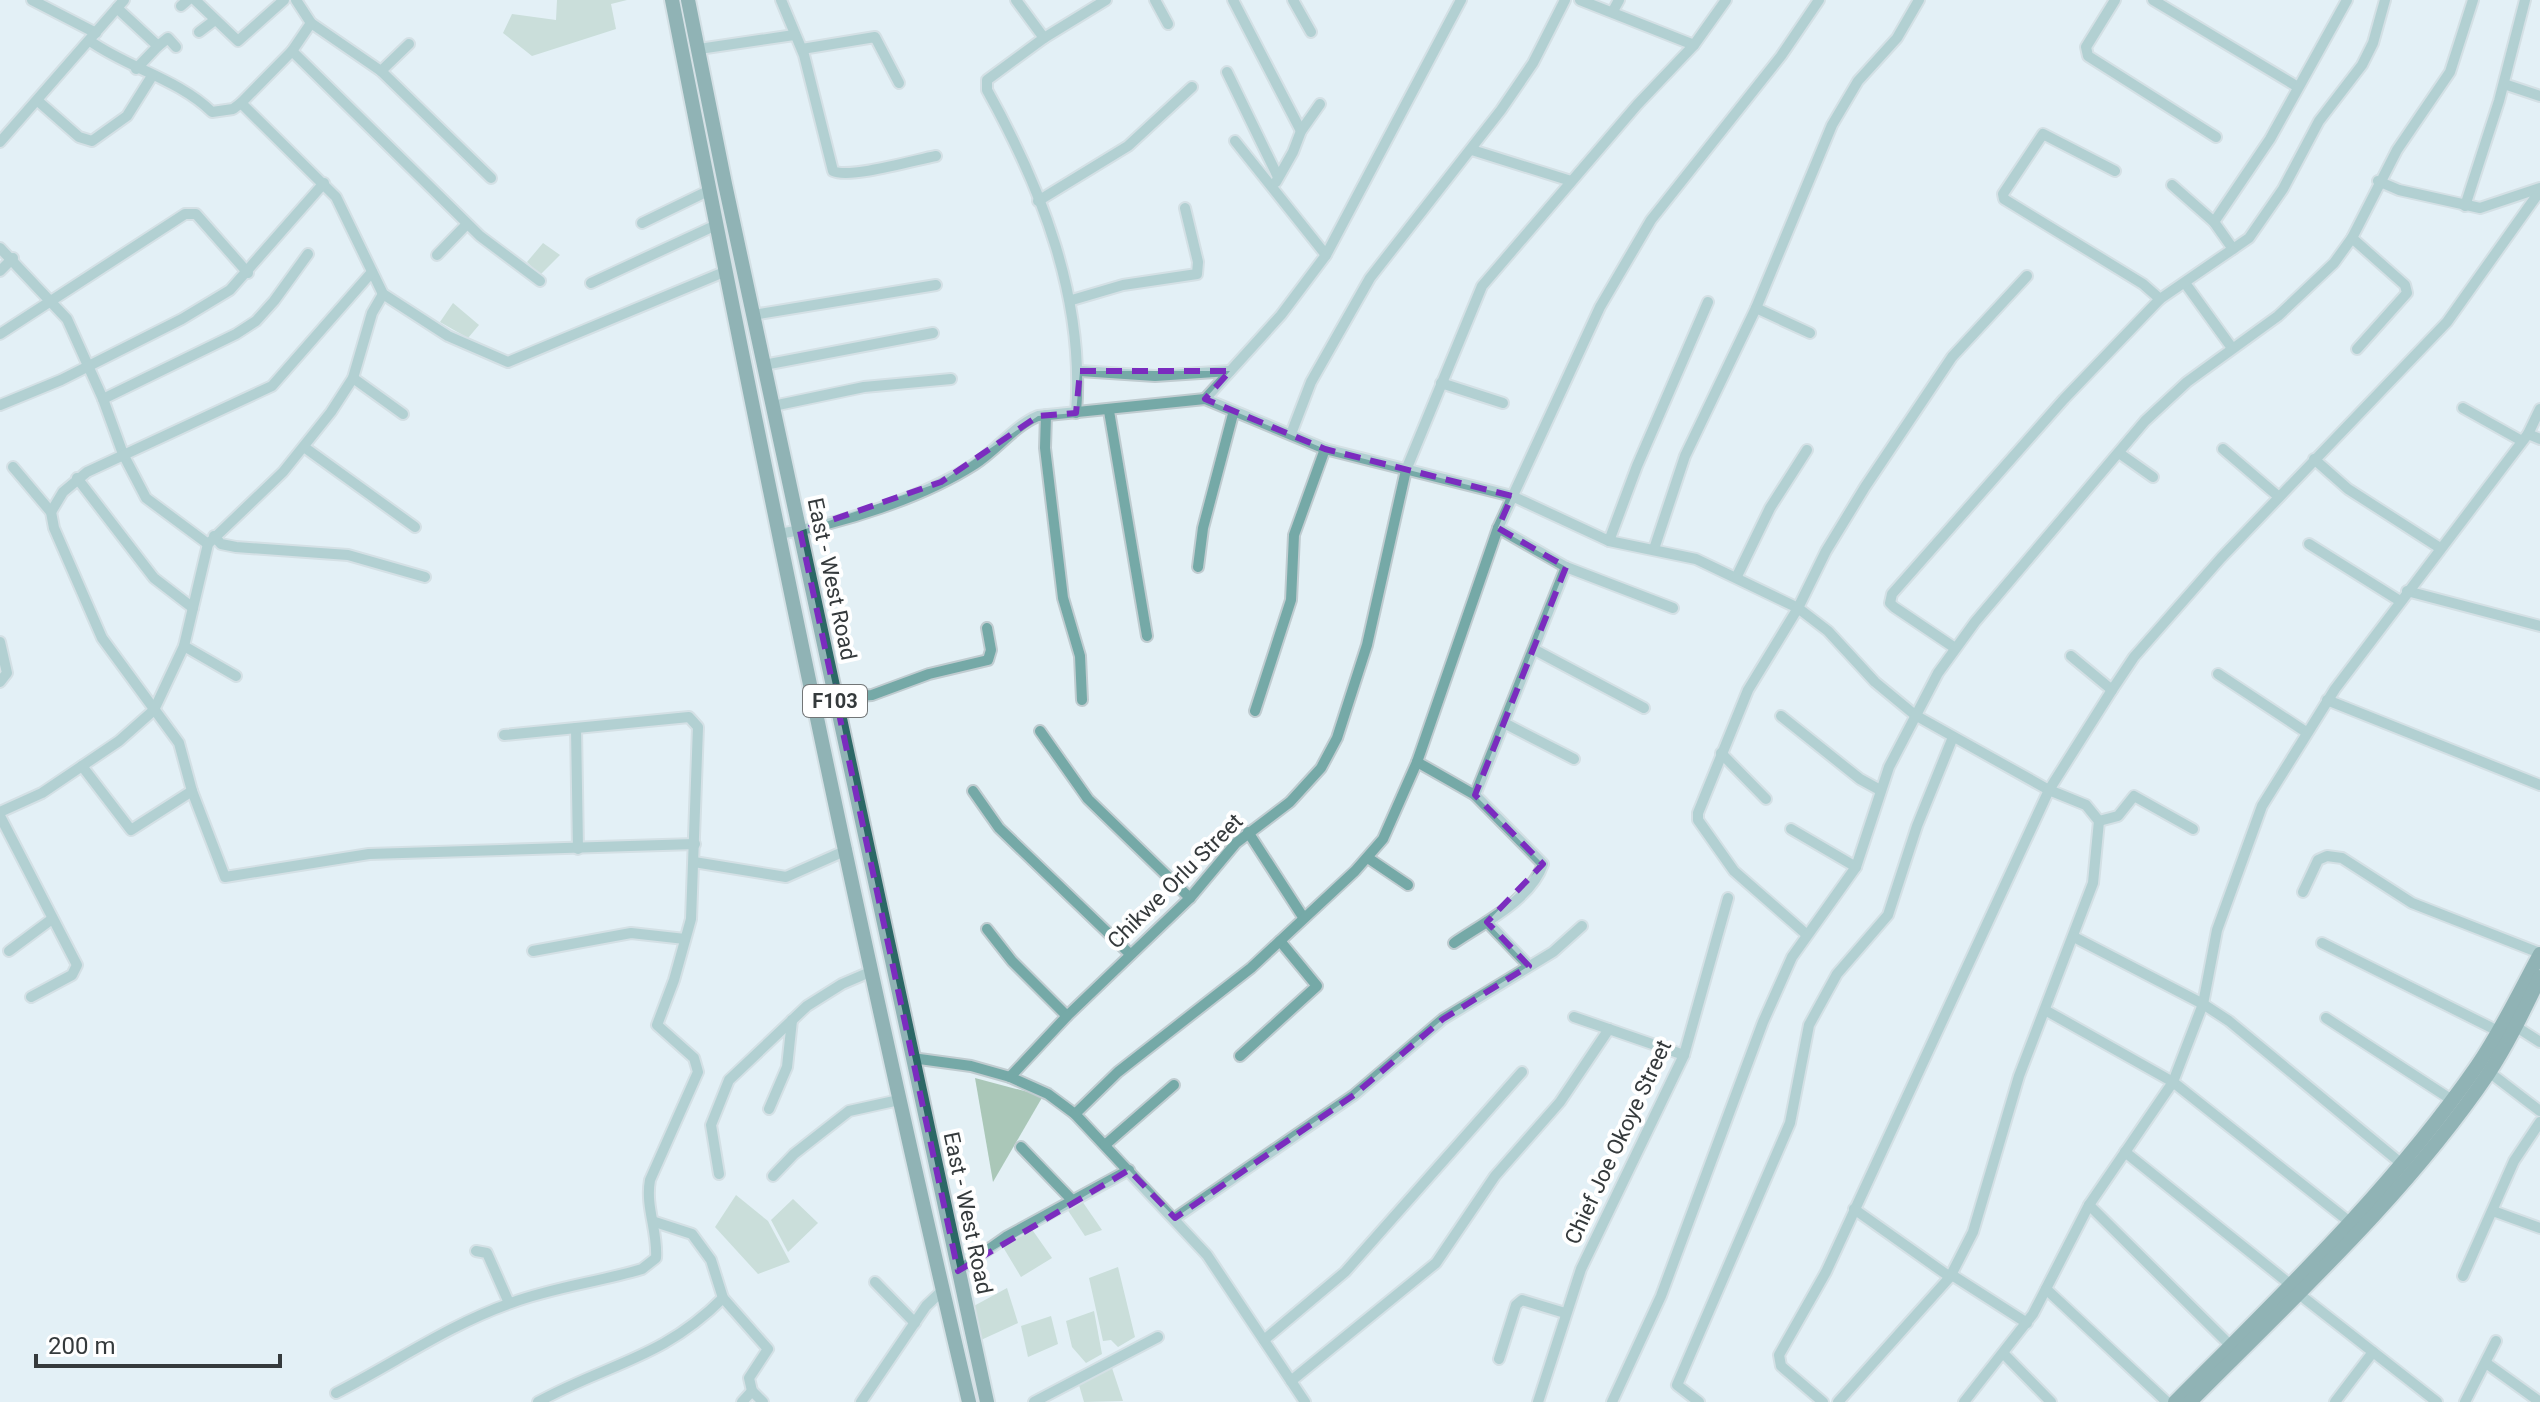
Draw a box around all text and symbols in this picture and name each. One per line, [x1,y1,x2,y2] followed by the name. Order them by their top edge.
[803,496,861,662] street label: East - West Road
[803,685,867,717] road number: F103
[1102,808,1248,954] street label: Chikwe Orlu Street
[1560,1036,1676,1248] street label: Chief Joe Okoye Street
[939,1130,997,1296] street label: East - West Road
[36,1318,280,1368] scale bar
[48,1332,115,1360] text: 200 m

